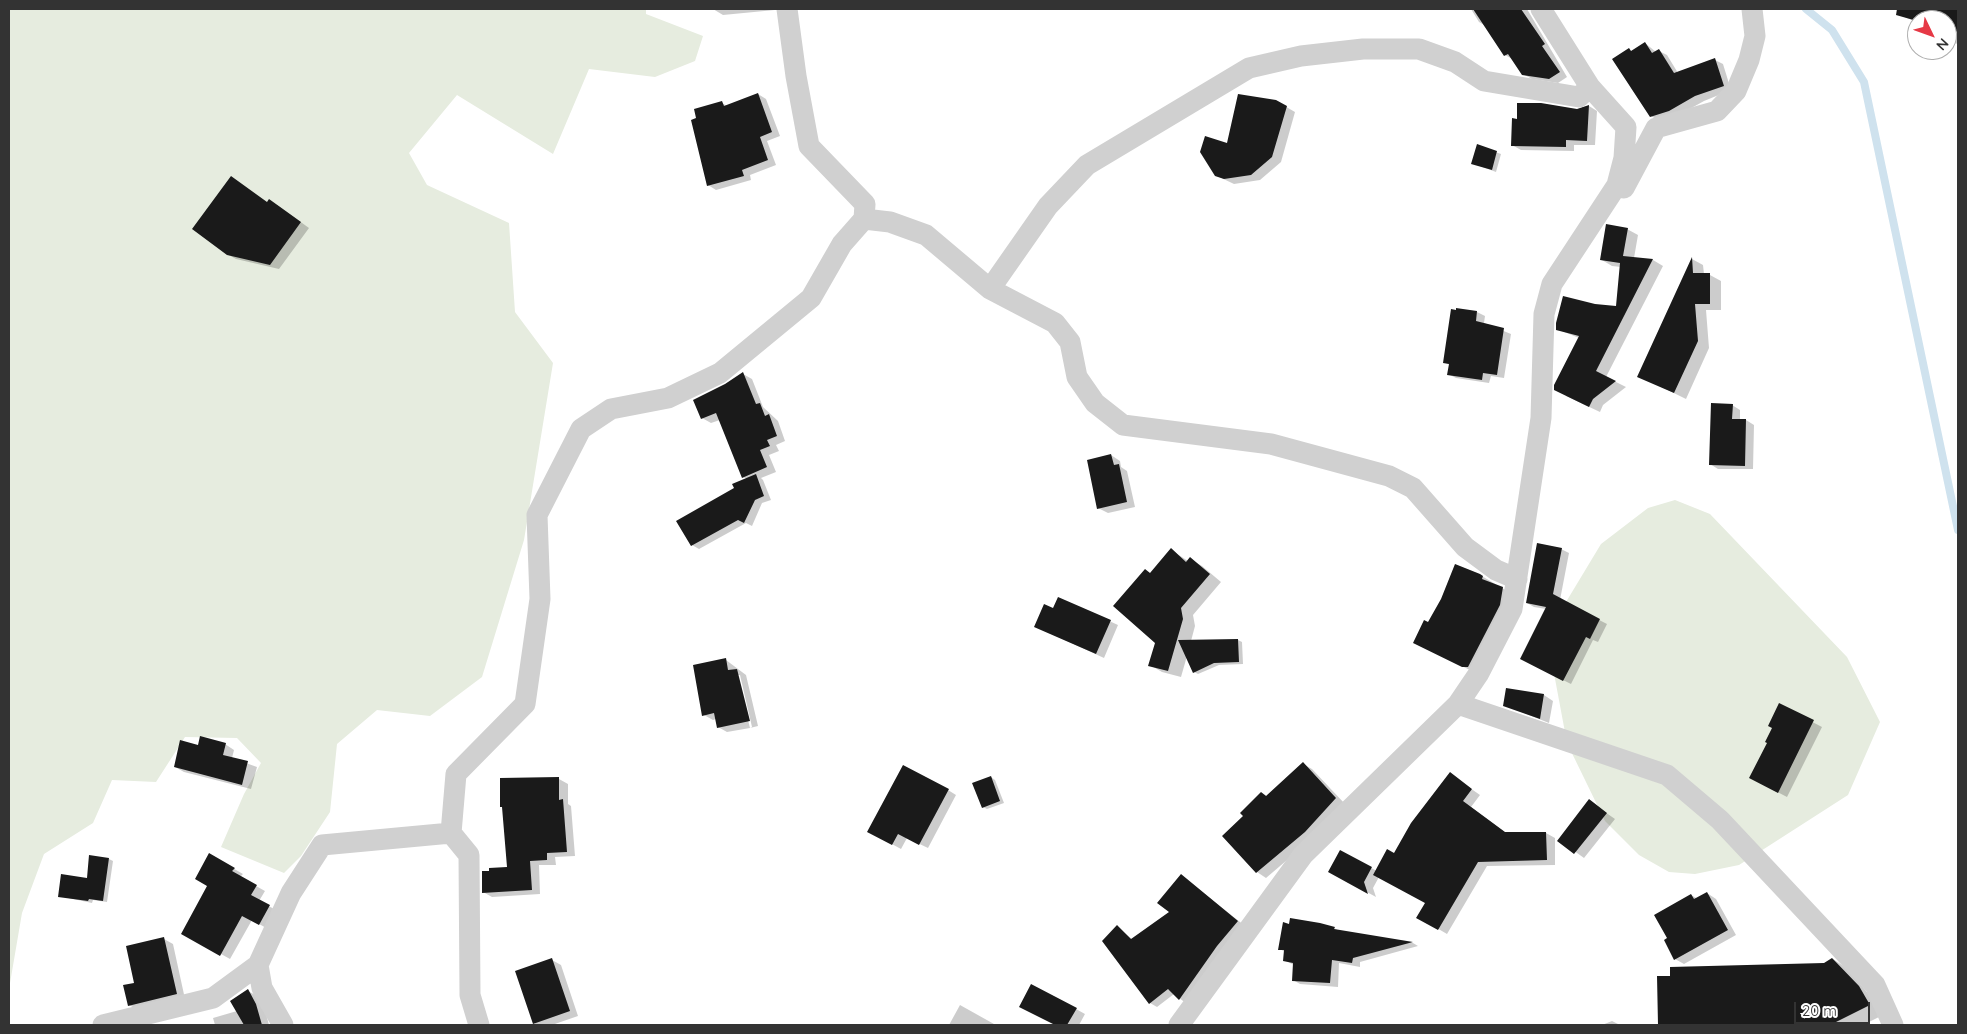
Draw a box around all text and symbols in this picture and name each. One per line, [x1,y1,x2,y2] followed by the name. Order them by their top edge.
[1907,10,1957,60] north arrow
[1932,35,1953,54] text: N
[1797,992,1873,1024] scale bar
[1802,1001,1837,1020] text: 20 m

